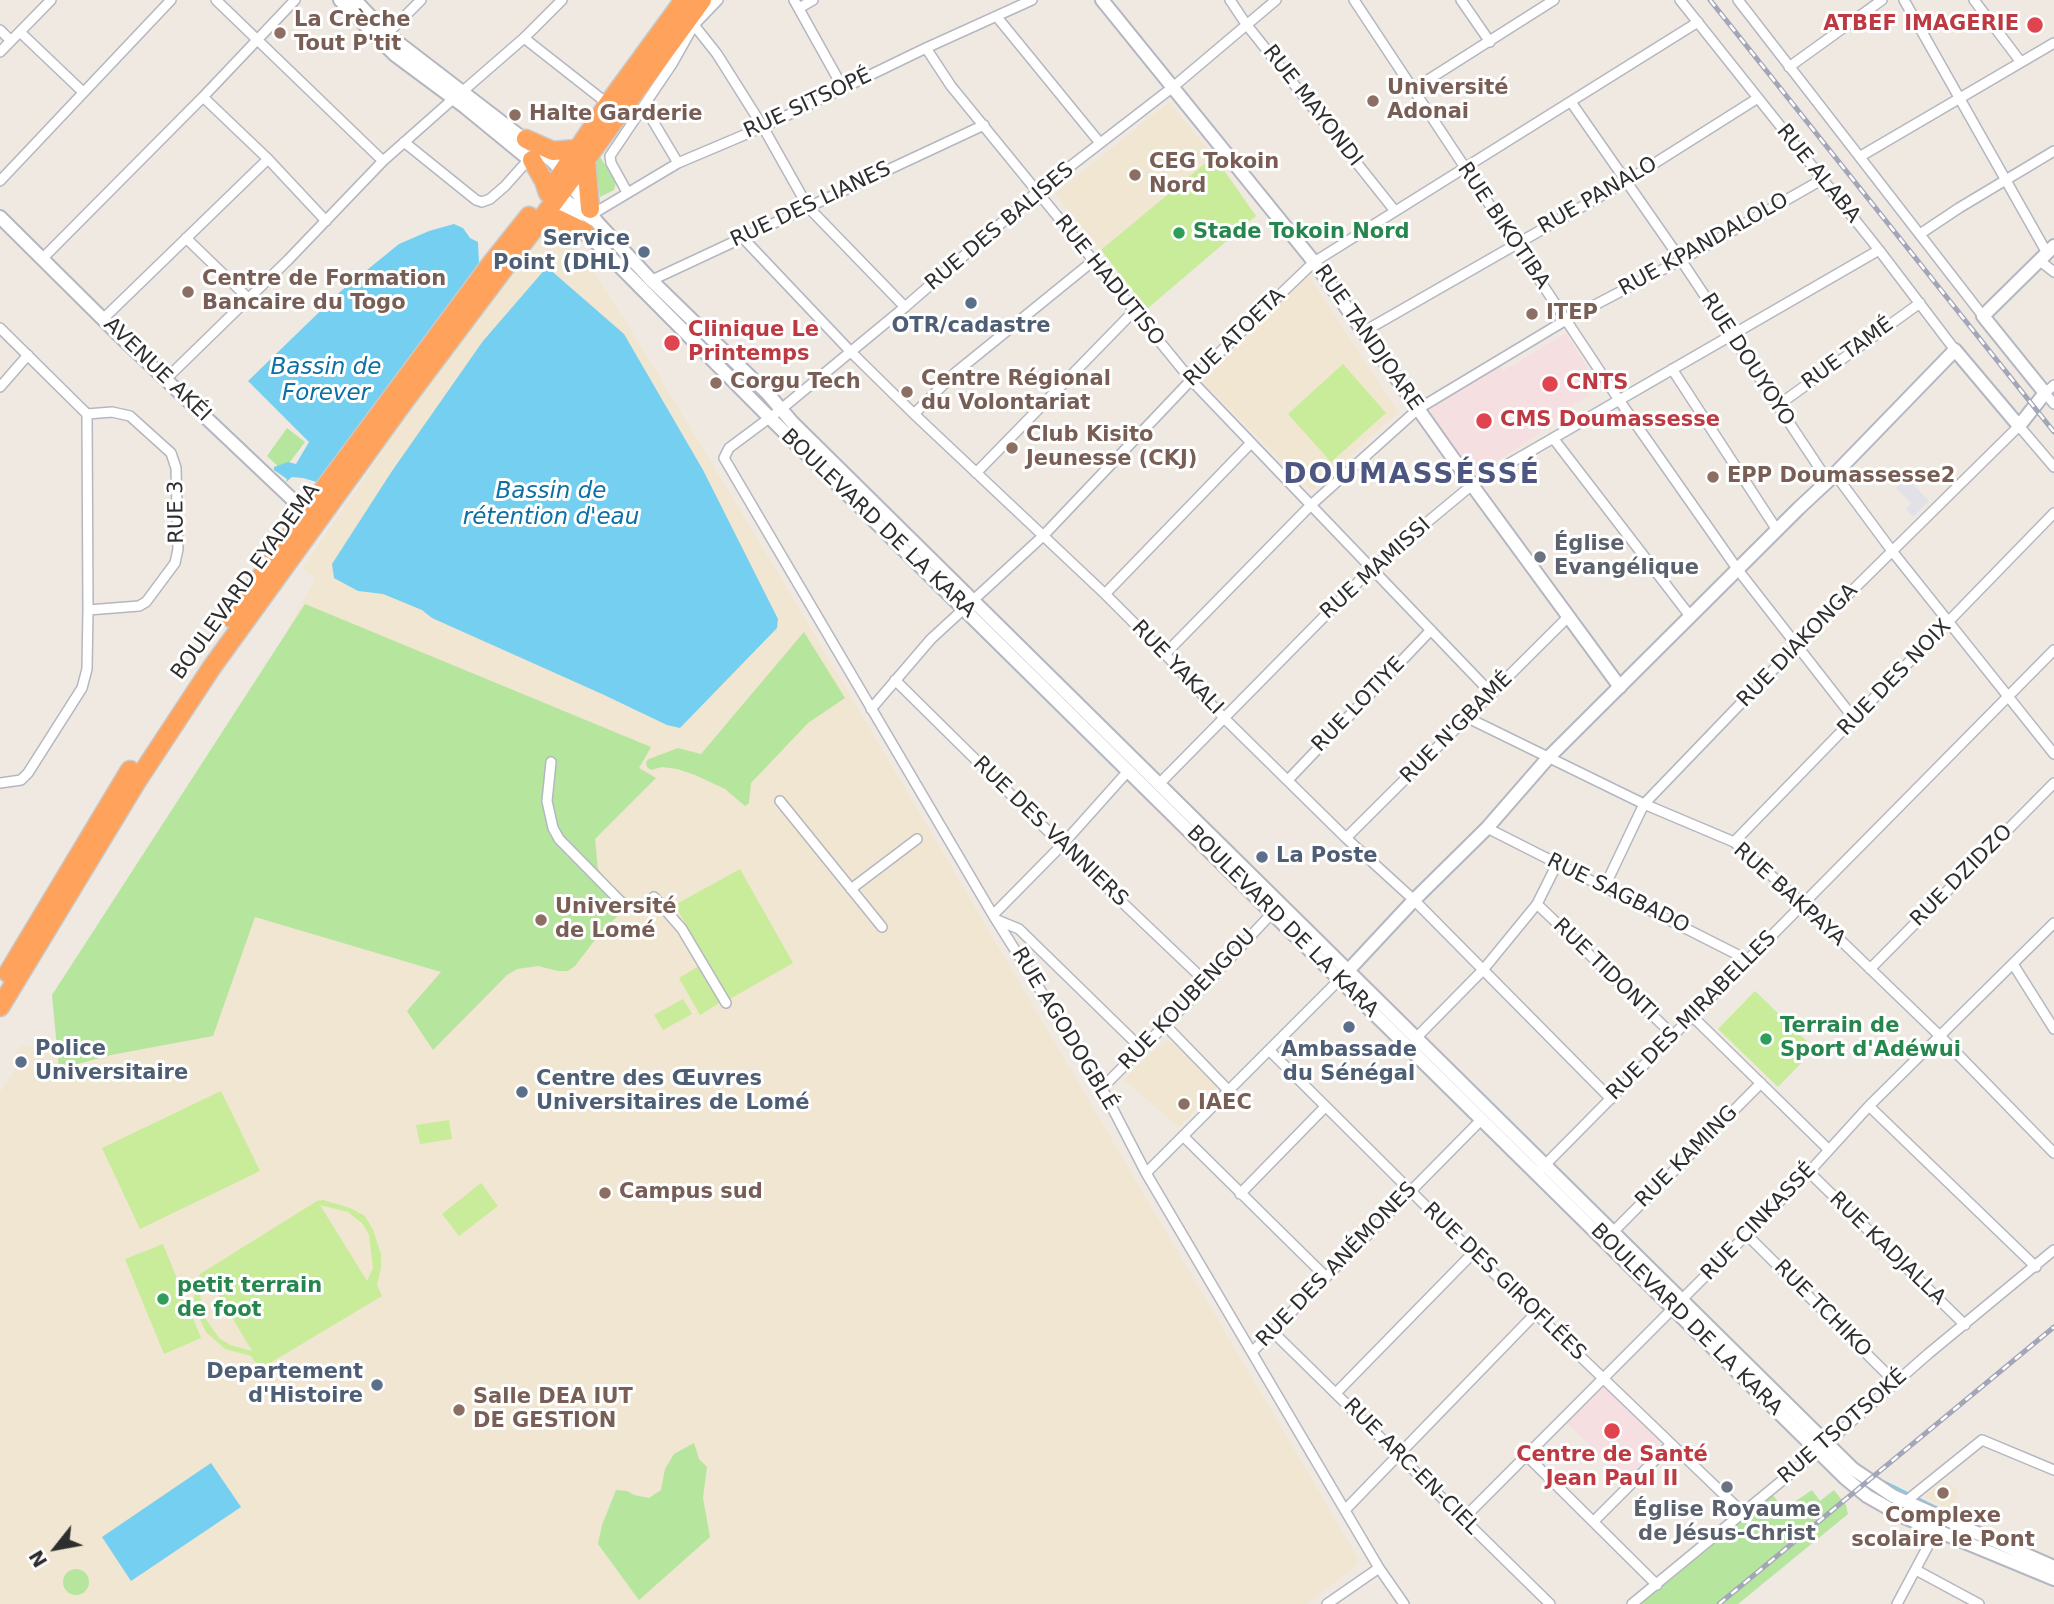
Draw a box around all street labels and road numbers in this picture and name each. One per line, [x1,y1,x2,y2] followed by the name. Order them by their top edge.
[1257,40,1367,172] street label: RUE MAYONDI
[740,63,876,145] street label: RUE SITSOPÉ
[1771,120,1865,228] street label: RUE ALABA
[1534,152,1662,240] street label: RUE PANALO
[727,157,895,253] street label: RUE DES LIANES
[921,158,1079,296] street label: RUE DES BALISES
[1451,158,1555,294] street label: RUE BIKOTIBA
[1615,188,1793,302] street label: RUE KPANDALOLO
[1049,211,1169,351] street label: RUE HADUTISO
[1308,260,1428,416] street label: RUE TANDJOARE
[1179,283,1291,393] street label: RUE ATOETA
[1695,289,1799,431] street label: RUE DOUYOYO
[1797,312,1899,396] street label: RUE TAMÉ
[98,313,216,427] street label: AVENUE AKÉI
[775,424,981,624] street label: BOULEVARD DE LA KARA
[166,479,326,685] street label: BOULEVARD EYADEMA
[164,480,190,544] street label: RUE 3
[1316,513,1436,625] street label: RUE MAMISSI
[1733,579,1863,713] street label: RUE DIAKONGA
[1833,615,1957,741] street label: RUE DES NOIX
[1126,616,1228,720] street label: RUE YAKALI
[1307,652,1411,758] street label: RUE LOTIYE
[1396,667,1518,789] street label: RUE N'GBAMÉ
[967,752,1133,912] street label: RUE DES VANNIERS
[1906,820,2018,932] street label: RUE DZIDZO
[1181,821,1383,1023] street label: BOULEVARD DE LA KARA
[1728,838,1850,952] street label: RUE BAKPAYA
[1543,849,1693,939] street label: RUE SAGBADO
[1547,914,1663,1026] street label: RUE TIDONTI
[1114,924,1262,1076] street label: RUE KOUBENGOU
[1602,926,1782,1106] street label: RUE DES MIRABELLES
[1006,943,1122,1115] street label: RUE AGODOGBLÉ
[1631,1101,1743,1213] street label: RUE KAMING
[1696,1158,1822,1286] street label: RUE CINKASSÉ
[1252,1177,1422,1353] street label: RUE DES ANÉMONES
[1823,1187,1951,1311] street label: RUE KADJALLA
[1417,1198,1591,1366] street label: RUE DES GIROFLÉES
[1585,1219,1787,1421] street label: BOULEVARD DE LA KARA
[1768,1255,1876,1363] street label: RUE TCHIKO
[1773,1364,1913,1490] street label: RUE TSOTSOKÉ
[1338,1394,1484,1540] street label: RUE ARC-EN-CIEL

